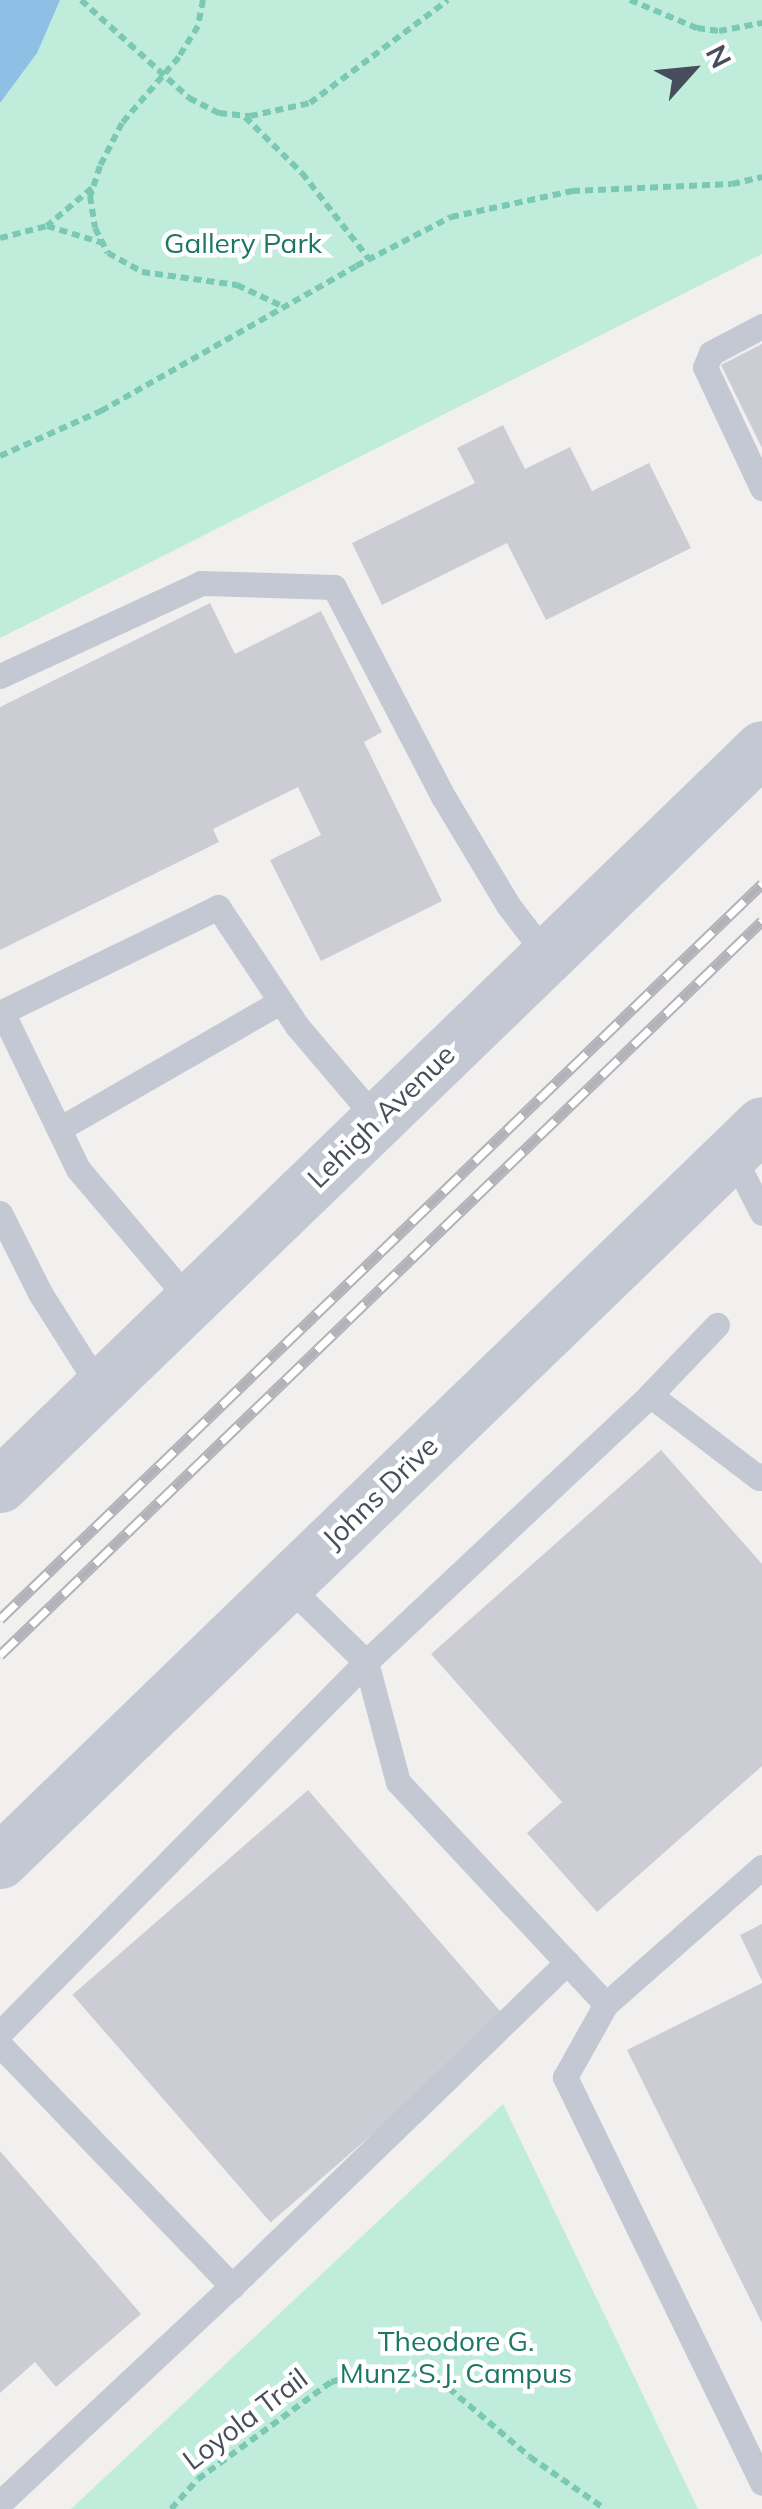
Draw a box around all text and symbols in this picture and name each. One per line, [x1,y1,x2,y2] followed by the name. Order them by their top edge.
[642,20,742,120] north arrow
[699,39,740,74] text: N
[164,226,322,260] park label: Gallery Park
[300,1037,462,1195] street label: Lehigh Avenue
[316,1429,444,1555] street label: Johns Drive
[340,2324,572,2390] park label: Theodore G. Munz S.J. Campus
[176,2361,314,2477] street label: Loyola Trail

